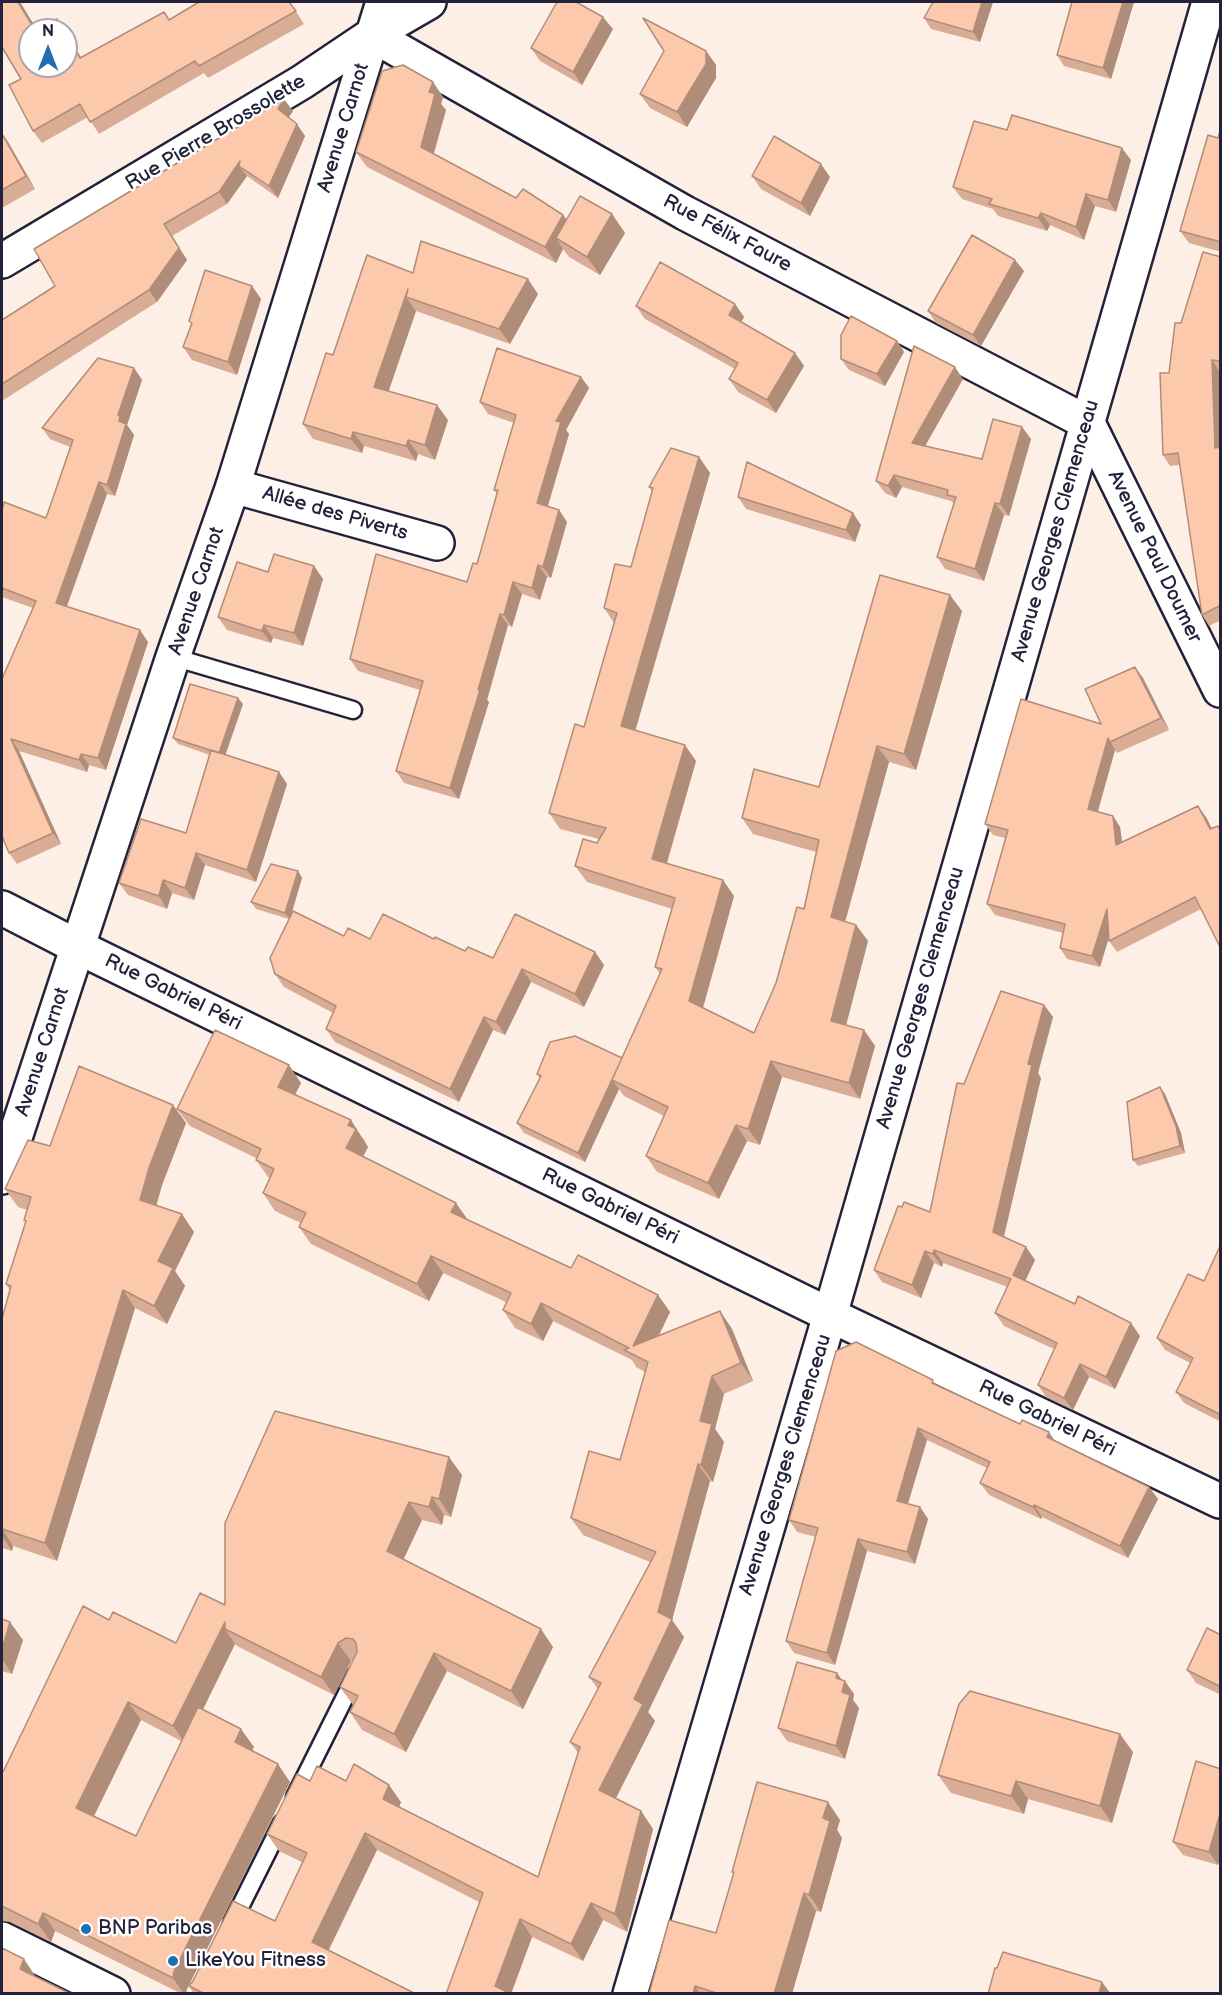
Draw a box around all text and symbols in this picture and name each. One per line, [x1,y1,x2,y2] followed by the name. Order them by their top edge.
[18,18,78,78] north arrow
[42,22,54,41] text: N
[313,61,375,195] street label: Avenue Carnot
[122,70,310,196] street label: Rue Pierre Brossolette
[659,190,795,278] street label: Rue Félix Faure
[1007,397,1105,665] street label: Avenue Georges Clemenceau
[1102,467,1206,647] street label: Avenue Paul Doumer
[260,482,410,546] street label: Allée des Piverts
[164,524,230,658] street label: Avenue Carnot
[872,864,970,1132] street label: Avenue Georges Clemenceau
[101,949,245,1037] street label: Rue Gabriel Péri
[11,985,75,1119] street label: Avenue Carnot
[538,1163,682,1251] street label: Rue Gabriel Péri
[735,1332,837,1598] street label: Avenue Georges Clemenceau
[975,1375,1119,1463] street label: Rue Gabriel Péri
[98,1917,212,1941] place label: BNP Paribas
[79,1922,93,1936] marker: BNP Paribas
[185,1949,326,1973] place label: LikeYou Fitness
[166,1954,180,1968] marker: LikeYou Fitness

